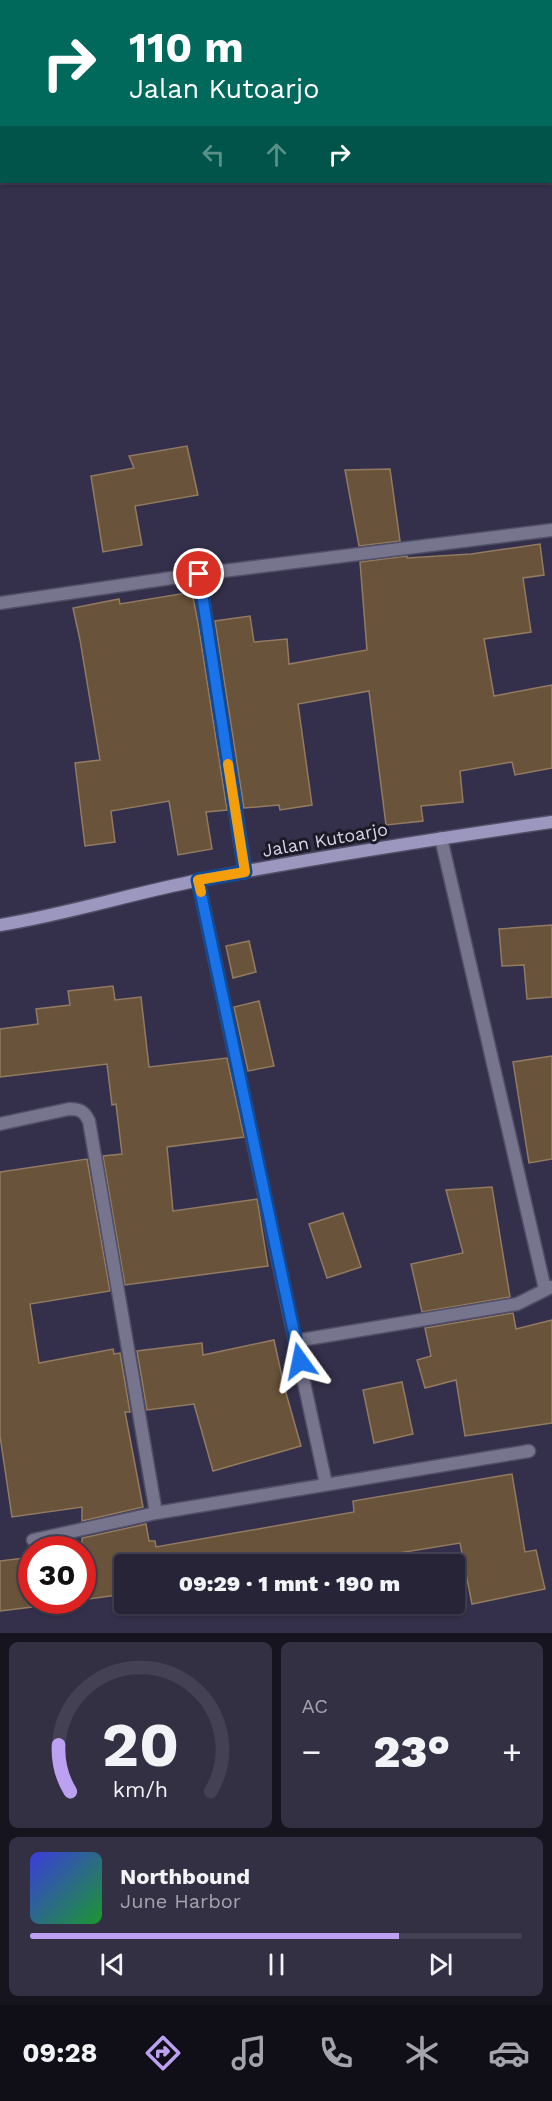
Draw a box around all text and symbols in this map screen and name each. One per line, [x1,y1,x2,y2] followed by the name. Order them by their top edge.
[129,23,244,72] text: 110 m
[30,24,108,102] icon: right
[129,73,319,105] text: Jalan Kutoarjo
[197,138,230,171] icon: left
[260,138,293,171] icon: ahead
[323,138,356,171] icon: right
[173,548,224,599] pin
[182,557,215,590] icon: arrive
[261,818,389,861] street label: Jalan Kutoarjo
[268,1329,332,1393] position arrow
[18,1536,96,1614] speed limit sign: 30
[179,1571,400,1596] text: 09:29 · 1 mnt · 190 m
[302,1694,328,1718] text: AC
[102,1708,179,1781] text: 20
[373,1725,450,1778] text: 23°
[302,1732,321,1771] text: −
[502,1732,522,1771] text: +
[113,1777,168,1802] text: km/h
[120,1864,250,1889] text: Northbound
[120,1889,241,1913] text: June Harbor
[96,1948,129,1981] icon: previous
[260,1948,293,1981] icon: pause
[424,1948,457,1981] icon: next
[142,2032,184,2074] icon: directions
[228,2032,270,2074] icon: music
[315,2032,357,2074] icon: phone
[401,2032,443,2074] icon: climate
[488,2032,530,2074] icon: car
[22,2037,97,2069] text: 09:28

